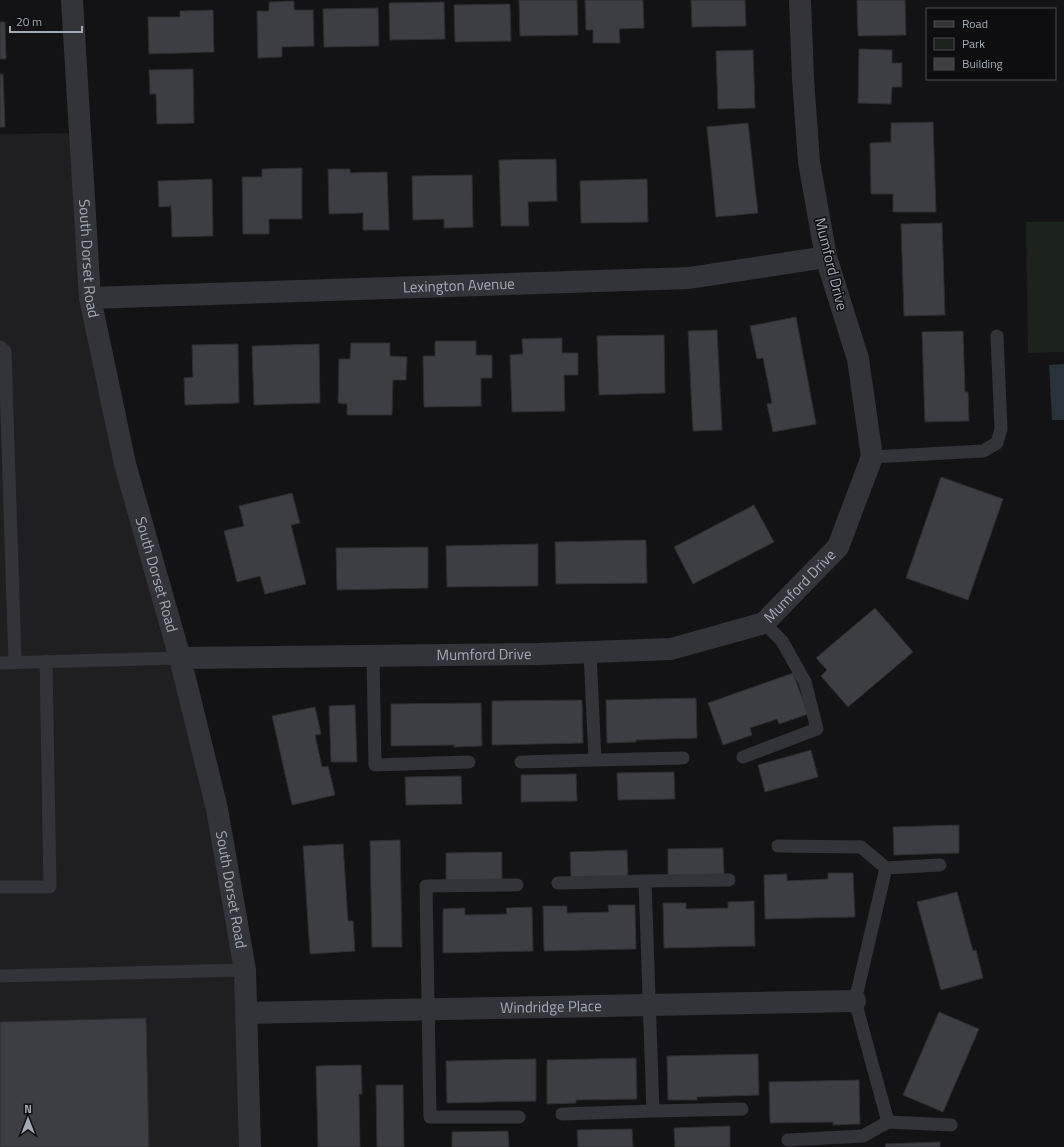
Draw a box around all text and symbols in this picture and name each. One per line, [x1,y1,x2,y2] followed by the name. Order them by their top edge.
[10,8,82,34] scale bar
[926,8,1056,80] legend
[16,12,42,31] text: 20 m
[962,14,988,33] text: Road
[962,34,985,53] text: Park
[962,54,1003,73] text: Building
[73,198,106,320] street label: South Dorset Road
[809,215,854,313] street label: Mumford Drive
[402,272,515,299] street label: Lexington Avenue
[129,514,184,635] street label: South Dorset Road
[758,544,841,628] street label: Mumford Drive
[436,642,532,666] street label: Mumford Drive
[210,829,253,950] street label: South Dorset Road
[500,994,602,1019] street label: Windridge Place
[8,1099,48,1139] north arrow
[24,1101,32,1117] text: N

